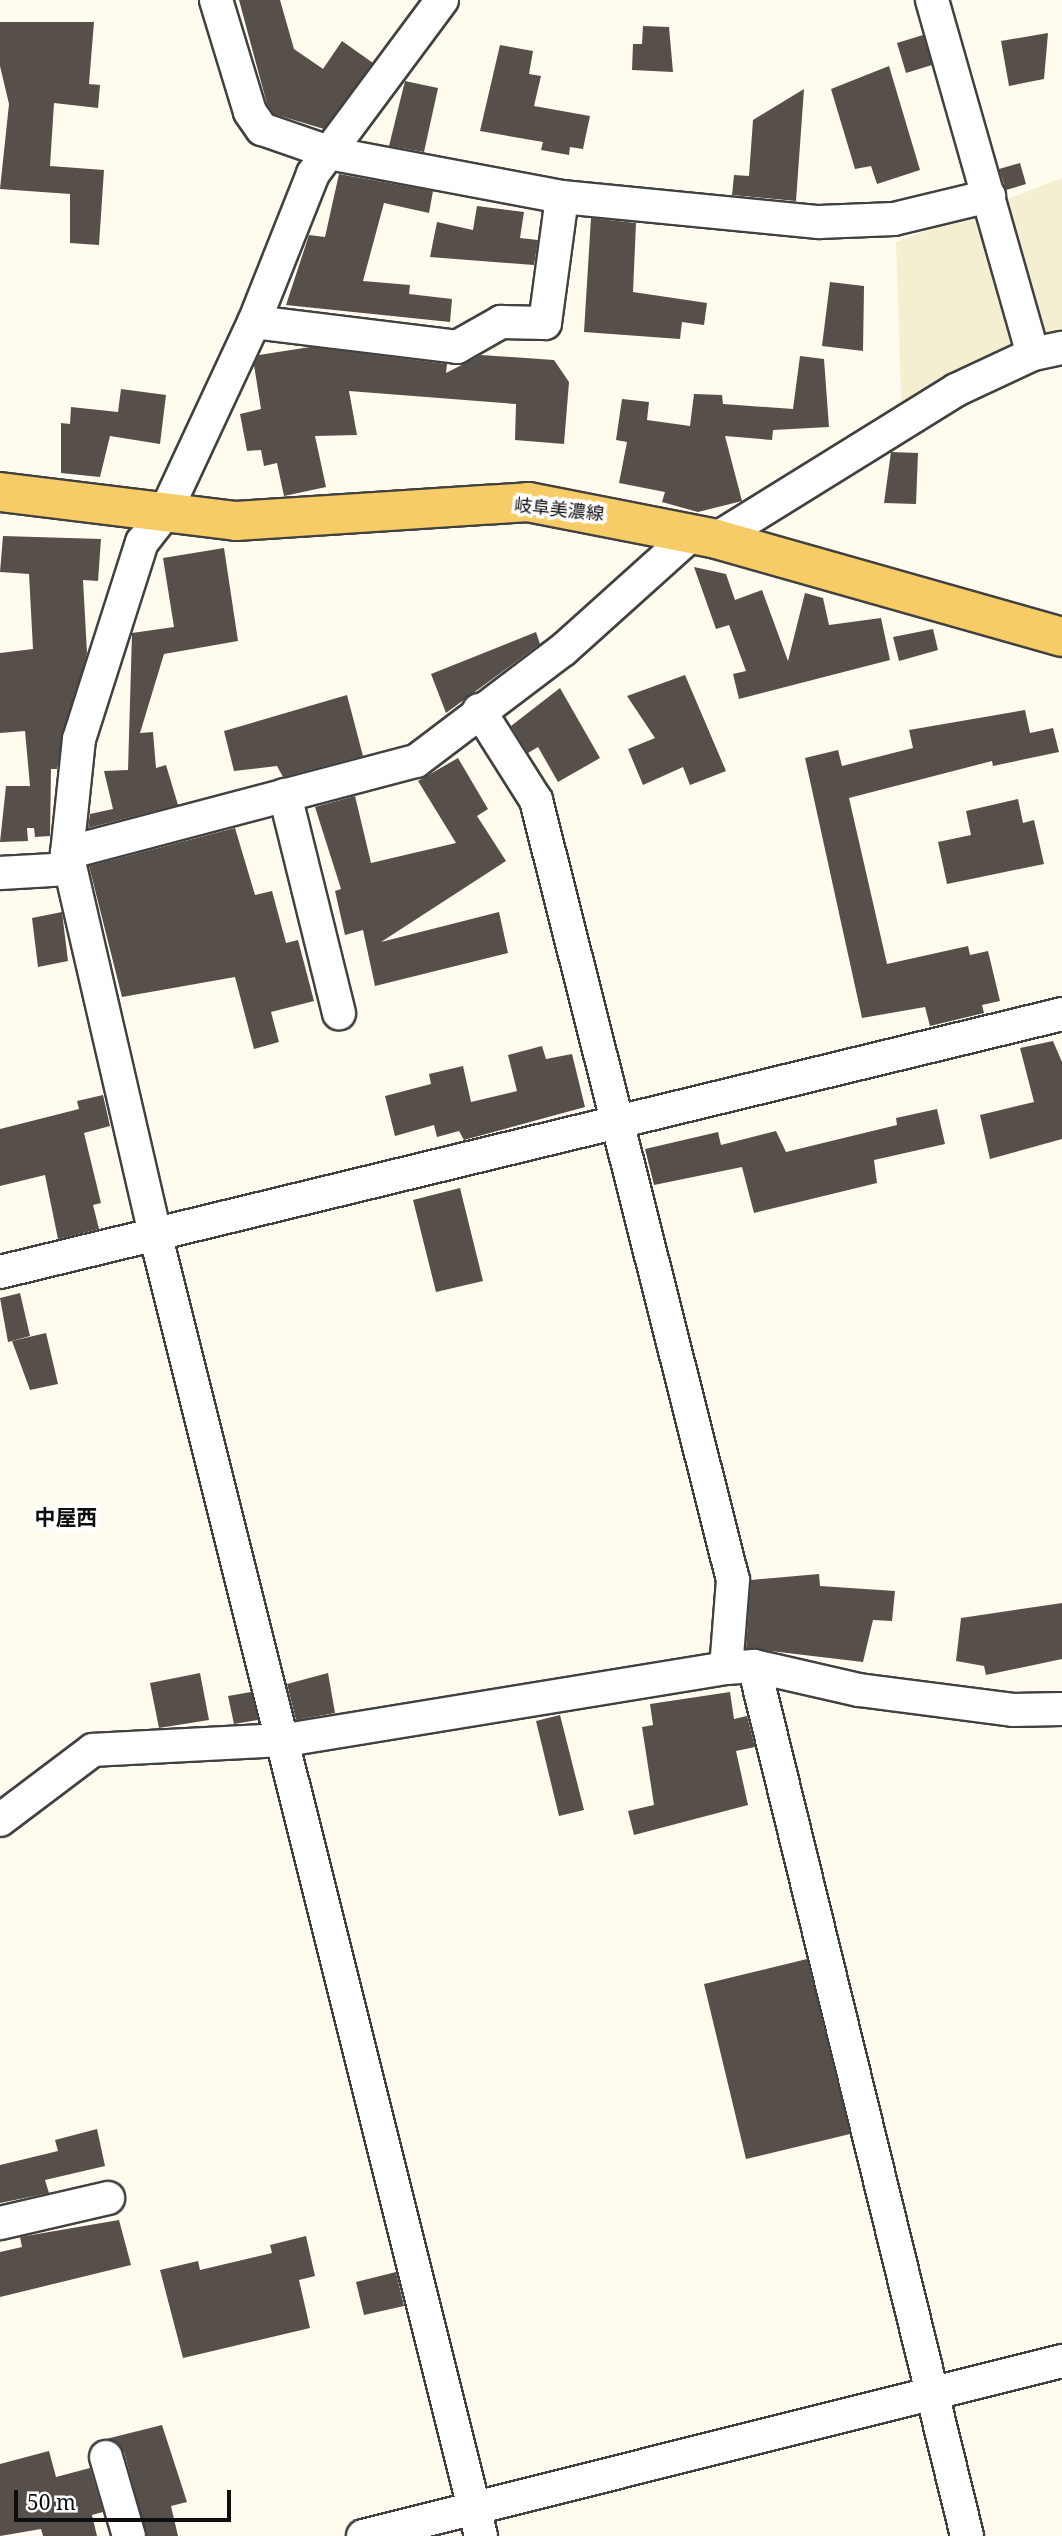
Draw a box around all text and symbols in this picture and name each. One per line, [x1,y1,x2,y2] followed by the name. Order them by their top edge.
[513,494,605,524] street label: 岐阜美濃線
[35,1504,97,1530] district label: 中屋西
[18,2476,234,2520] scale bar
[27,2488,76,2516] text: 50 m

